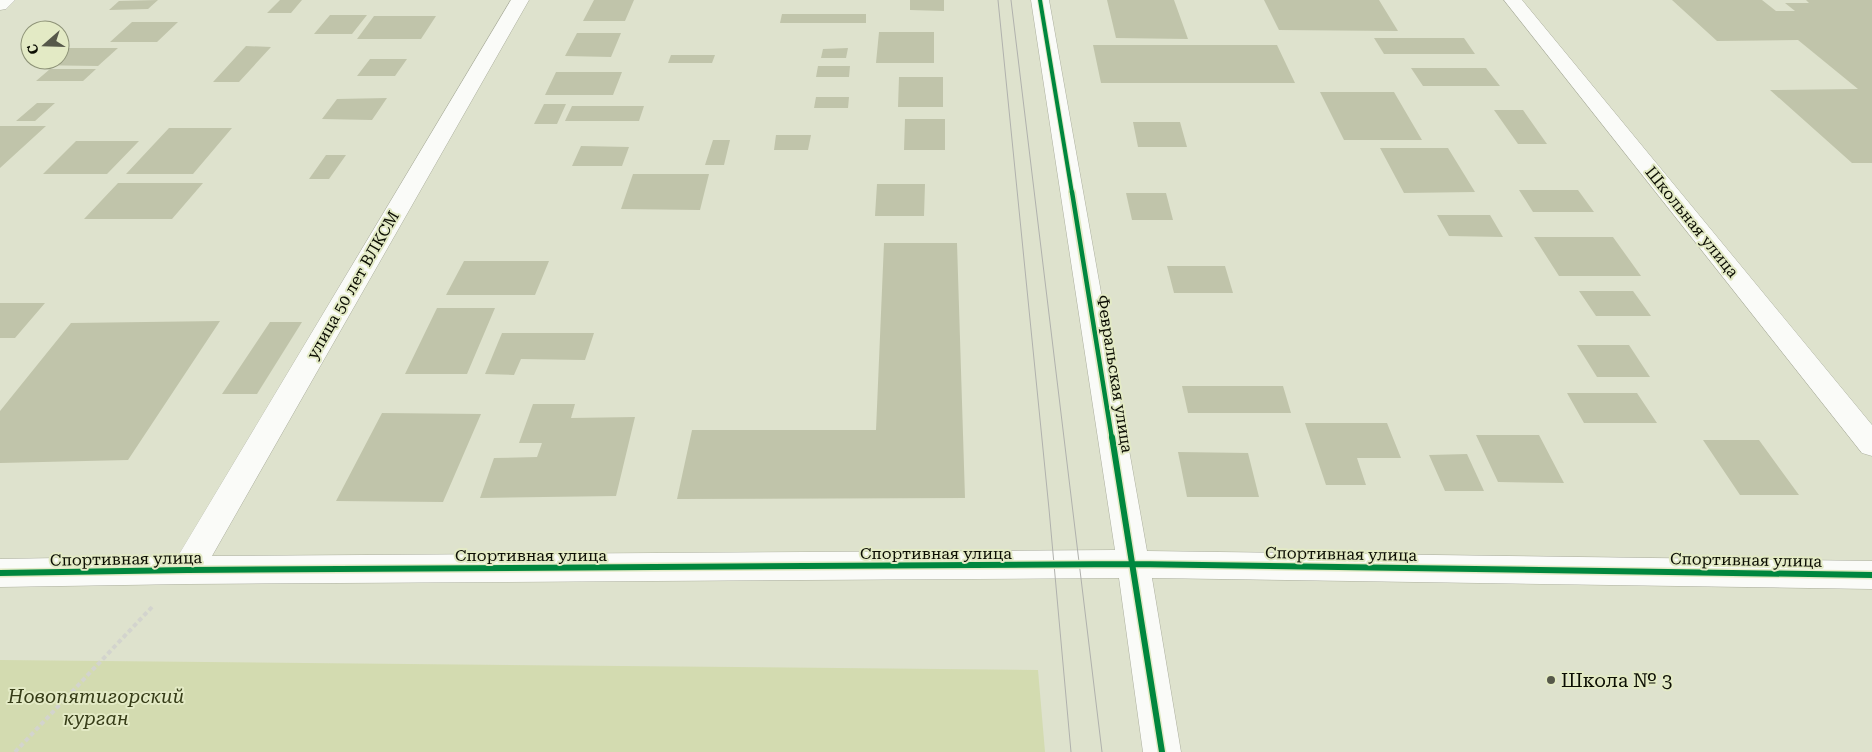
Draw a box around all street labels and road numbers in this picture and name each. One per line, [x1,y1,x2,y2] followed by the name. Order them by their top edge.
[1641,163,1743,282] street label: Школьная улица
[303,208,403,362] street label: улица 50 лет ВЛКСМ
[1093,294,1137,455] street label: Февральская улица
[1265,543,1417,565] street label: Спортивная улица
[860,544,1012,563] street label: Спортивная улица
[455,546,607,565] street label: Спортивная улица
[50,548,202,570] street label: Спортивная улица
[1670,549,1822,571] street label: Спортивная улица

